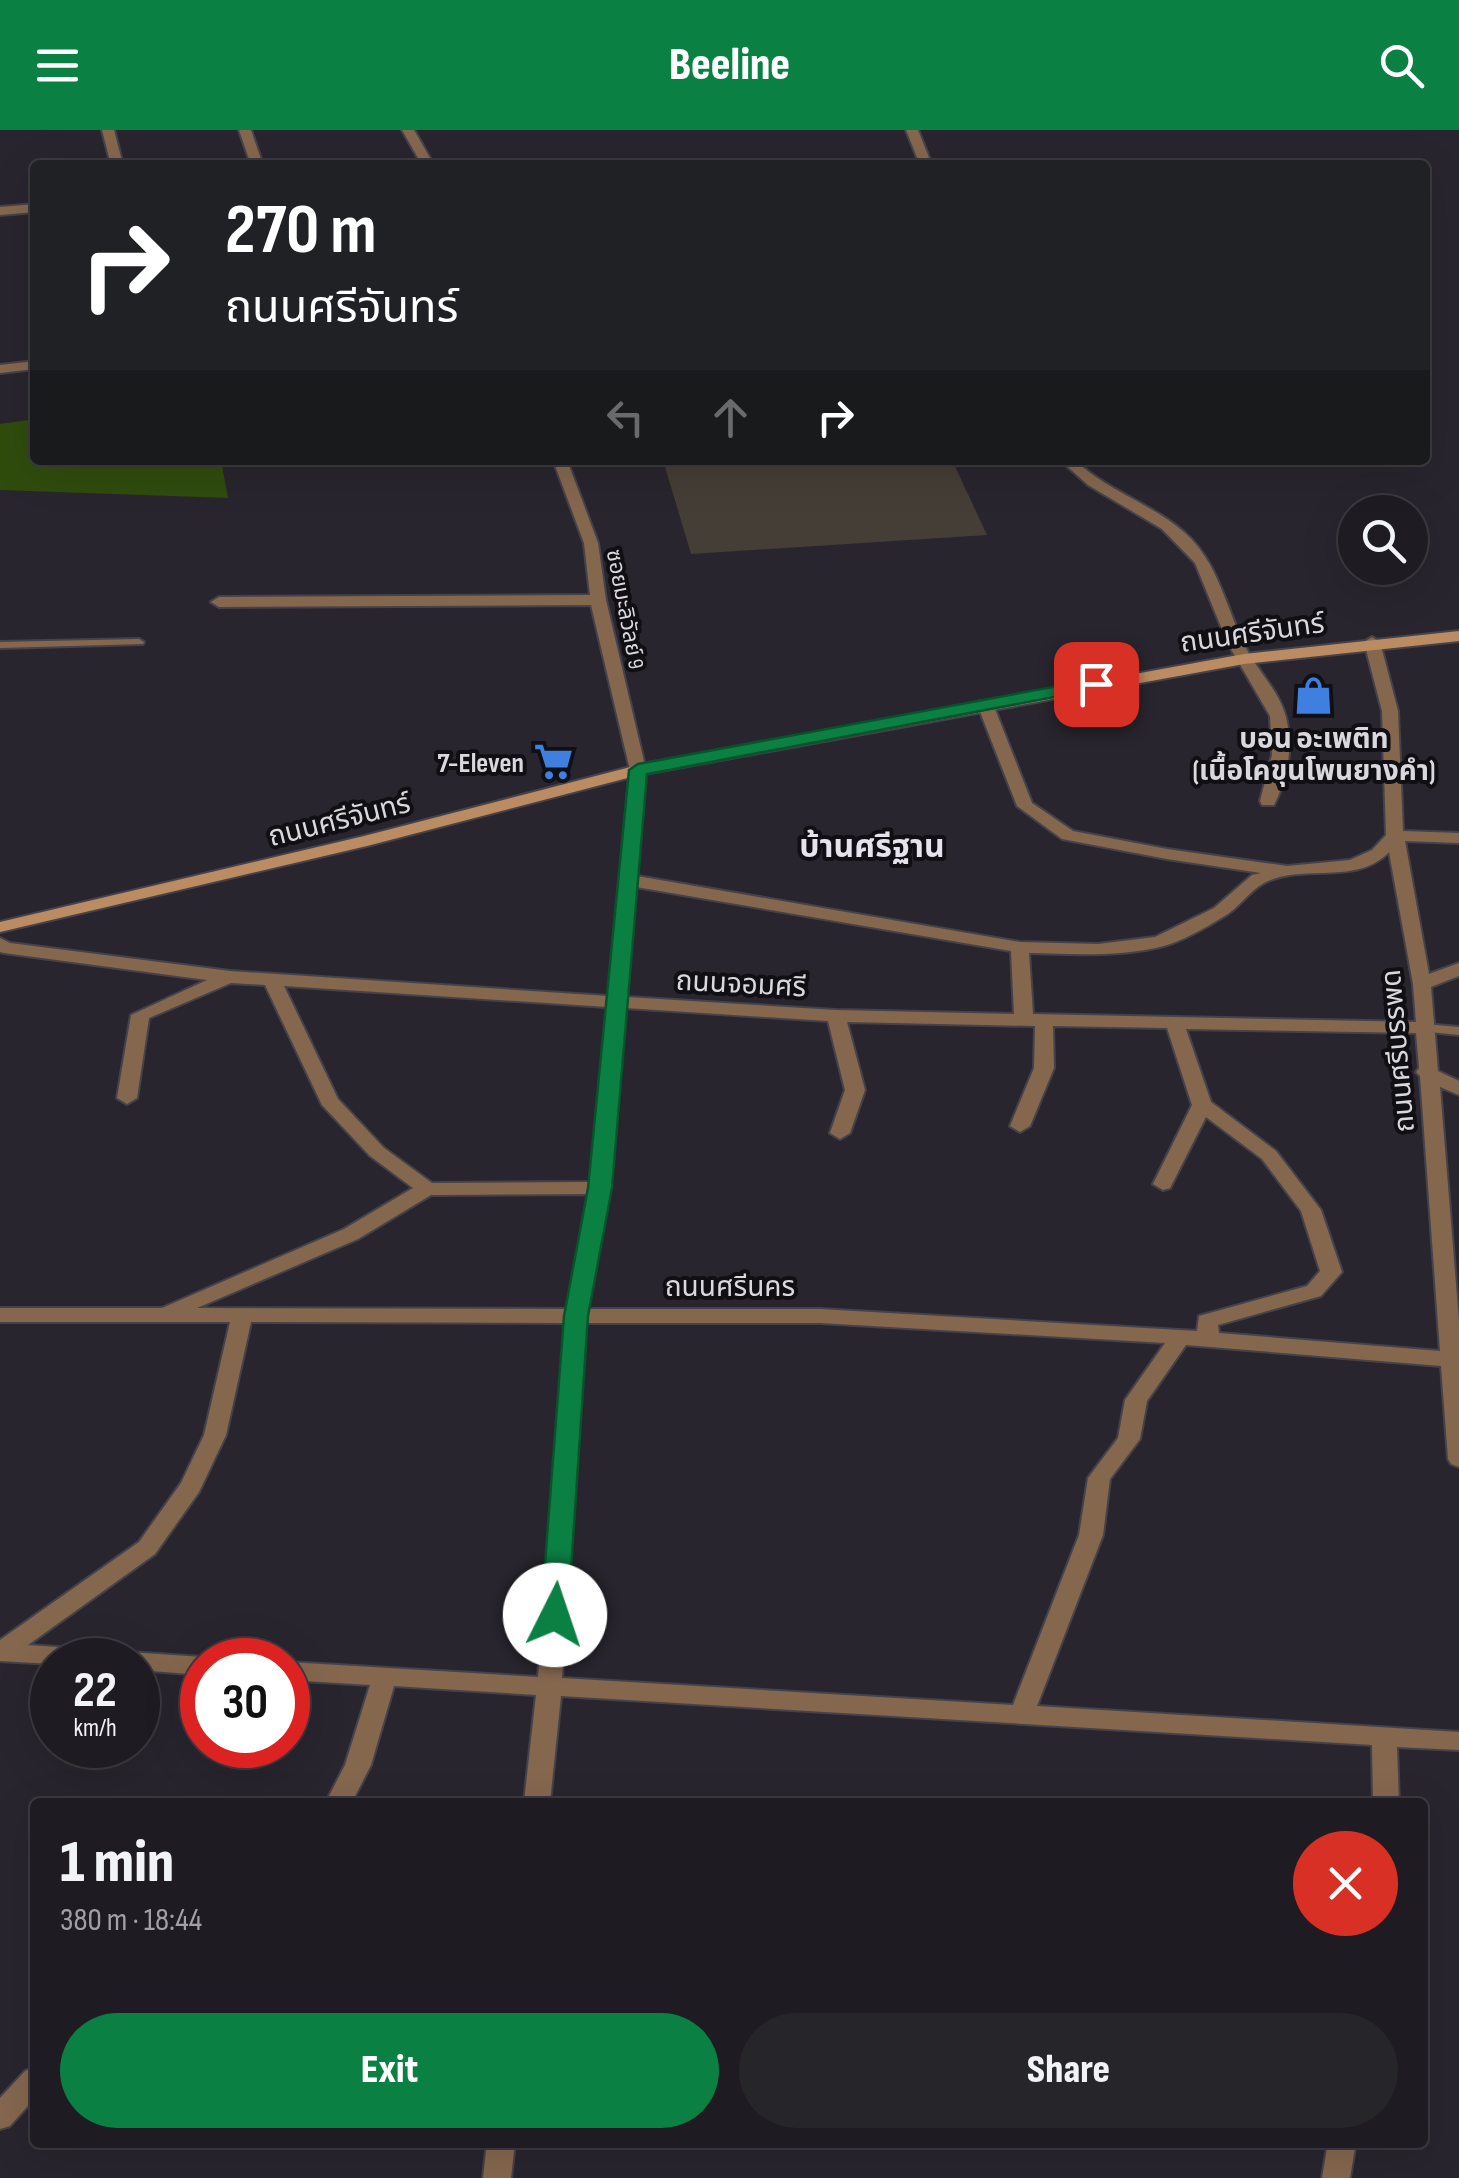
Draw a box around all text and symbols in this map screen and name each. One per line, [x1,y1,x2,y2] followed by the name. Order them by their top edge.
[30,38,85,93] icon: menu
[669,38,790,93] text: Beeline
[1374,38,1429,93] icon: search
[225,189,377,273] text: 270 m
[60,200,190,330] icon: right
[225,281,458,336] text: ถนนศรีจันทร์
[598,390,653,445] icon: left
[703,390,758,445] icon: ahead
[808,390,863,445] icon: right
[1338,495,1428,585] map controls
[1338,495,1428,585] button: search
[600,547,649,671] street label: ซอยมะลิวัลย์ 9
[1178,607,1328,660] street label: ถนนศรีจันทร์
[1054,642,1139,727] pin
[1069,657,1124,712] icon: arrive
[1293,674,1335,716] shop icon: บอน อะเพติท (เนื้อโคขุนโพนยางคำ)
[1193,723,1435,788] place label: บอน อะเพติท (เนื้อโคขุนโพนยางคำ)
[533,741,575,783] supermarket icon: 7-Eleven
[437,747,524,780] place label: 7-Eleven
[265,787,415,854] street label: ถนนศรีจันทร์
[799,828,945,867] district label: บ้านศรีฐาน
[675,965,807,1004] street label: ถนนจอมศรี
[1375,968,1422,1134] street label: ถนนศรีบรรพด
[665,1271,795,1304] street label: ถนนศรีนคร
[503,1563,607,1667] position arrow
[180,1638,310,1768] speed limit sign: 30
[73,1661,117,1721] text: 22
[73,1713,117,1744] text: km/h
[60,1827,174,1899] text: 1 min
[1293,1831,1398,1936] button: close
[60,1901,202,1940] text: 380 m · 18:44
[60,2013,719,2128] button: Exit
[739,2013,1398,2128] button: Share

